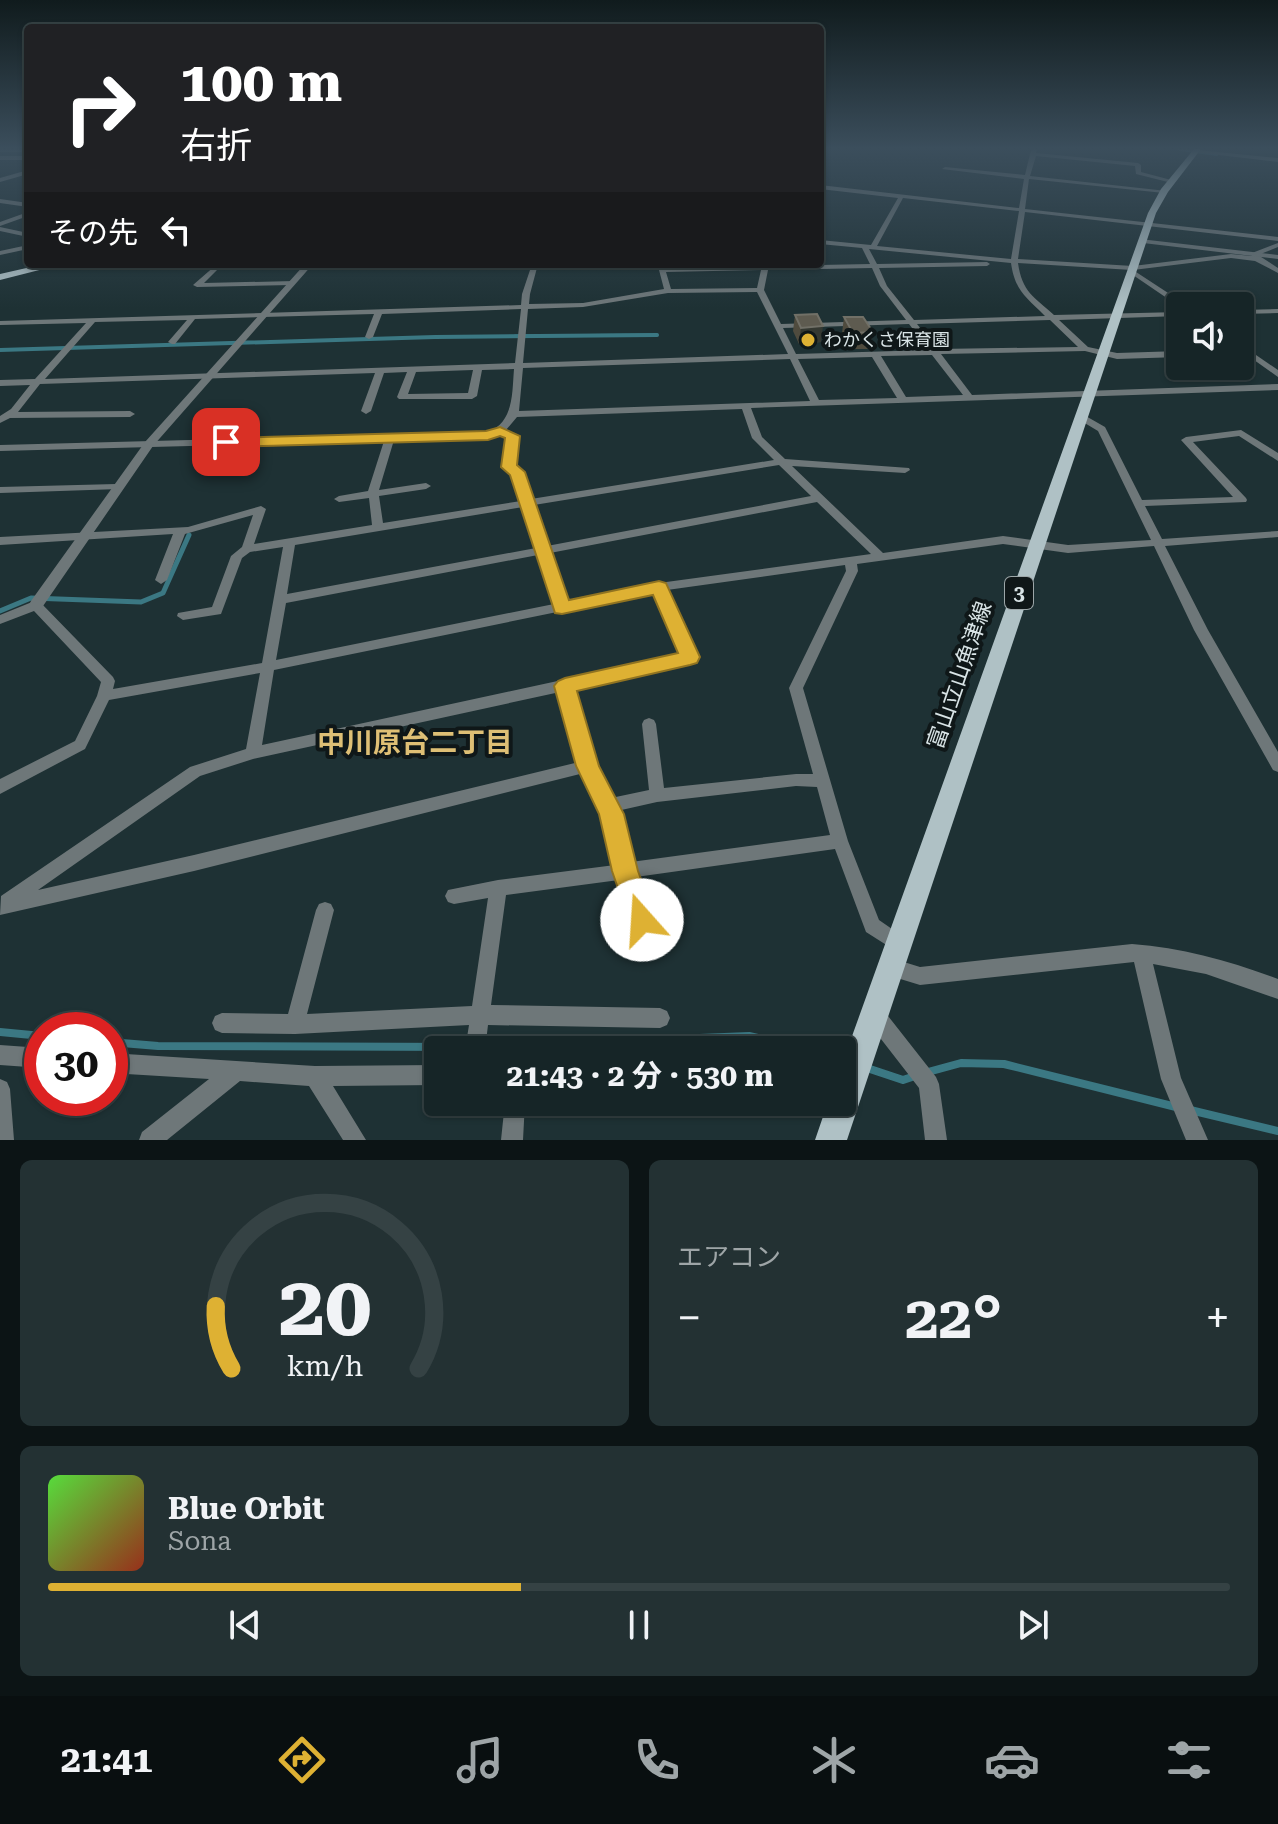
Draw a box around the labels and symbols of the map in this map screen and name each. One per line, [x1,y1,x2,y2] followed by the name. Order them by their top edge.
[824,329,950,350] place label: わかくさ保育園
[799,331,817,349] marker: わかくさ保育園
[192,408,260,476] pin
[1005,577,1033,609] road number: 3
[923,598,996,752] street label: 富山立山魚津線
[317,726,513,759] district label: 中川原台二丁目
[600,878,684,962] position arrow
[24,1012,128,1116] speed limit sign: 30

